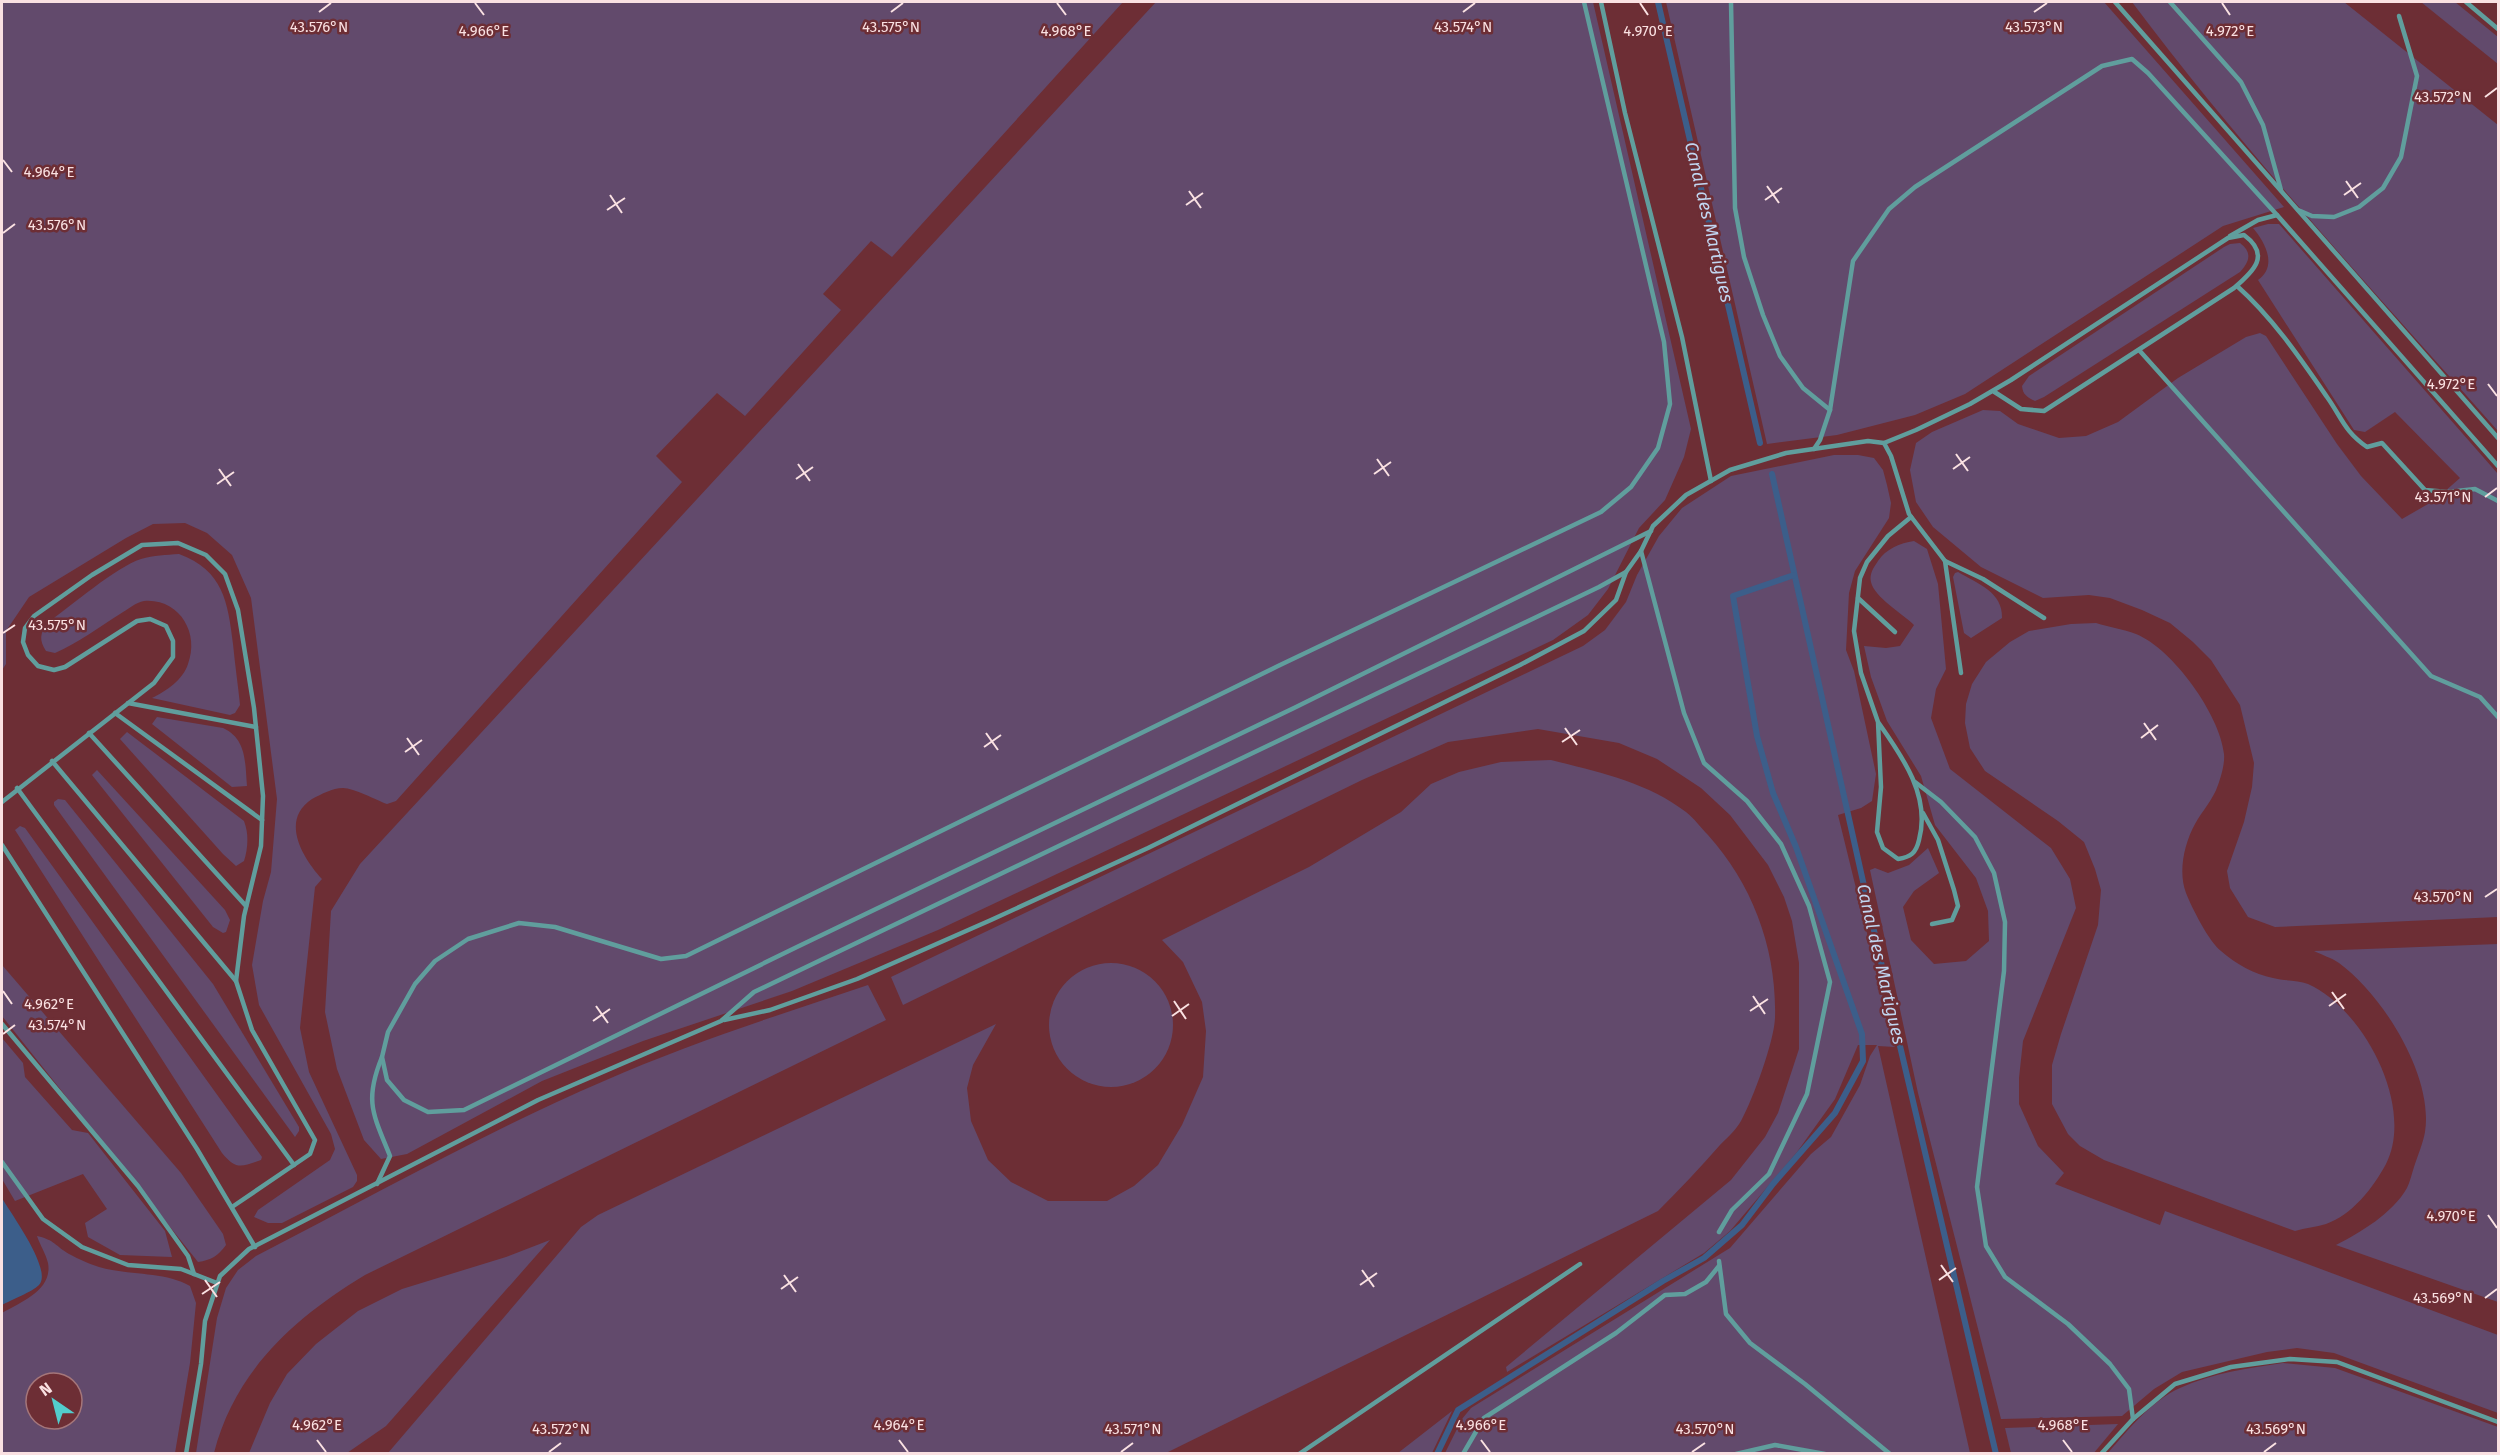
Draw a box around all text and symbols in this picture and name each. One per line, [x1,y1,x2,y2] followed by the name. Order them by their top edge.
[290,18,348,36] text: 43.576°N
[862,18,920,36] text: 43.575°N
[1434,18,1492,36] text: 43.574°N
[2005,18,2063,36] text: 43.573°N
[459,22,509,40] text: 4.966°E
[1040,22,1092,40] text: 4.968°E
[1623,22,1673,40] text: 4.970°E
[2206,22,2254,40] text: 4.972°E
[2414,88,2472,106] text: 43.572°N
[1680,140,1738,304] water label: Canal des Martigues
[24,163,74,181] text: 4.964°E
[28,216,86,234] text: 43.576°N
[2427,375,2475,393] text: 4.972°E
[2414,488,2472,506] text: 43.571°N
[28,616,86,634] text: 43.575°N
[1852,882,1910,1046] water label: Canal des Martigues
[2413,888,2473,906] text: 43.570°N
[24,995,74,1013] text: 4.962°E
[28,1016,86,1034] text: 43.574°N
[2426,1207,2476,1225] text: 4.970°E
[2413,1289,2473,1307] text: 43.569°N
[24,1371,84,1431] north arrow
[36,1378,55,1400] text: N
[292,1416,342,1434] text: 4.962°E
[874,1416,924,1434] text: 4.964°E
[1456,1416,1506,1434] text: 4.966°E
[2037,1416,2089,1434] text: 4.968°E
[532,1420,590,1438] text: 43.572°N
[1104,1420,1162,1438] text: 43.571°N
[1675,1420,1735,1438] text: 43.570°N
[2246,1420,2306,1438] text: 43.569°N

